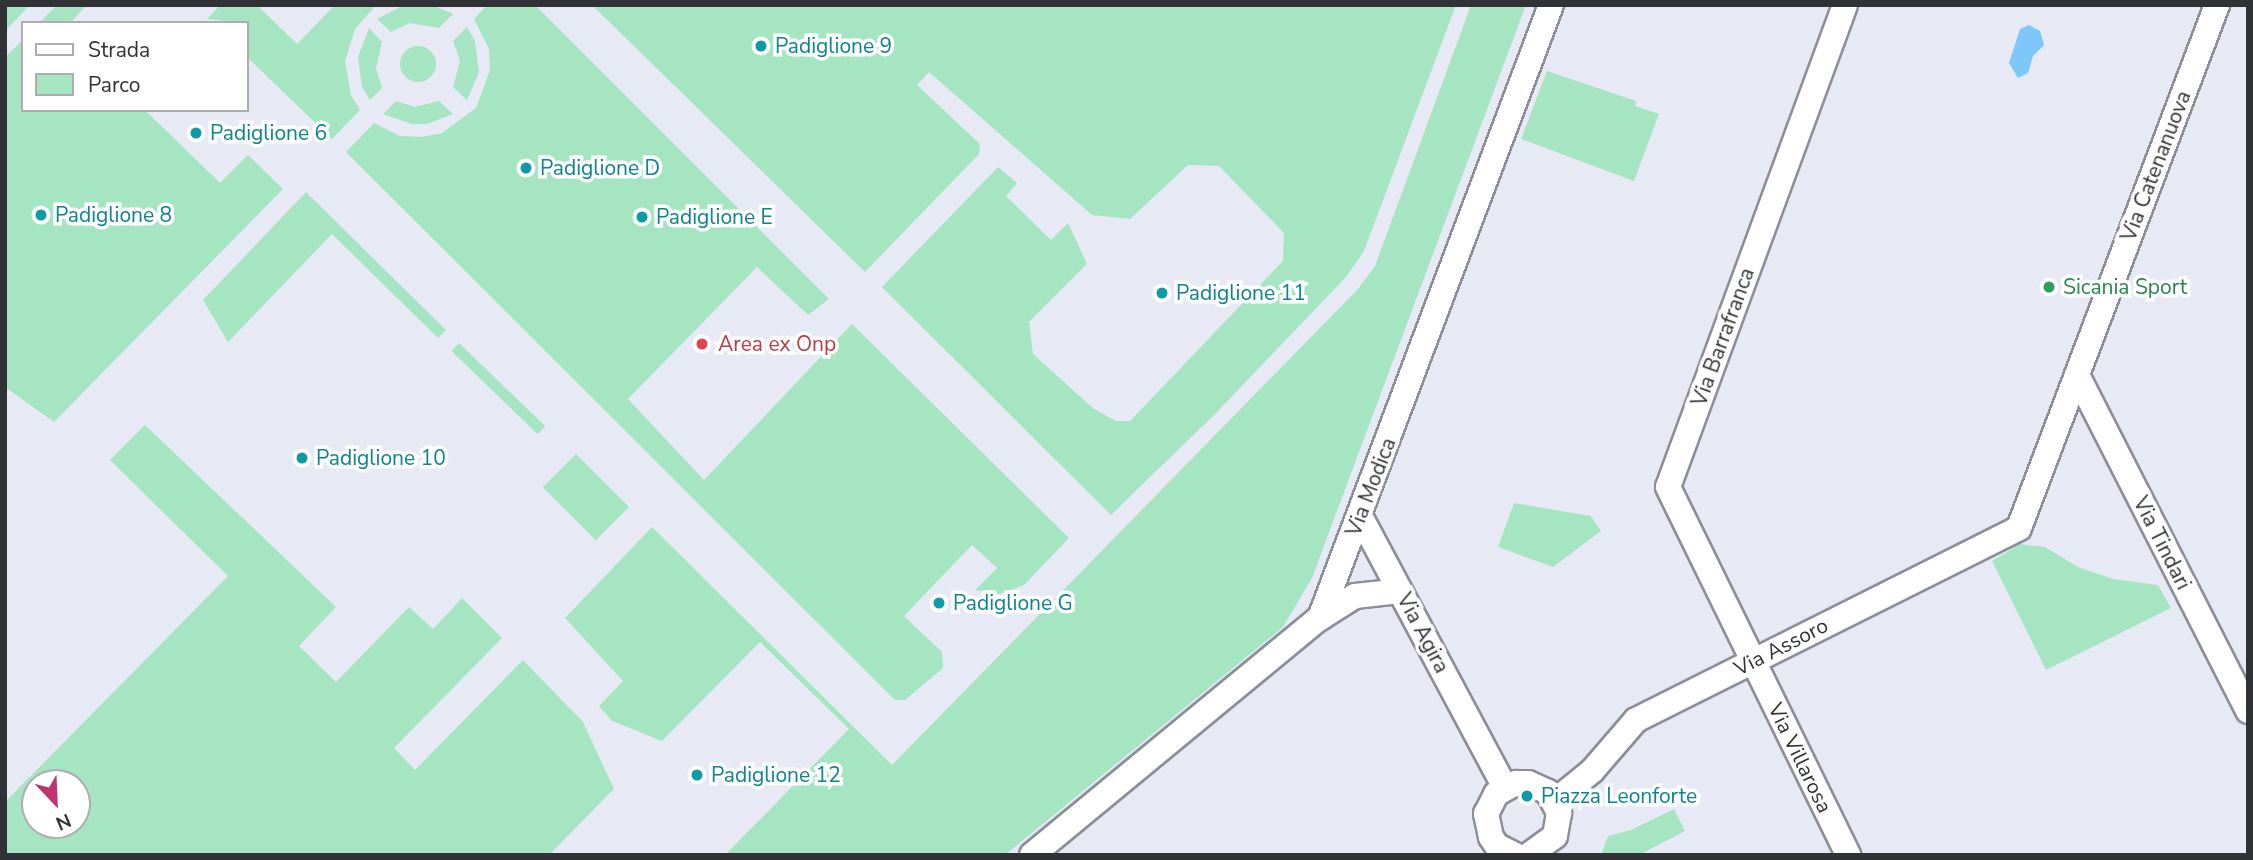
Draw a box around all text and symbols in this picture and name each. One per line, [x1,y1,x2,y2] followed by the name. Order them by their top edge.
[21,21,248,112] legend
[775,33,892,59] place label: Padiglione 9
[88,36,150,64] text: Strada
[753,38,769,54] marker: Padiglione 9
[88,71,141,99] text: Parco
[2116,87,2196,245] street label: Via Catenanuova
[210,120,327,146] place label: Padiglione 6
[188,125,204,141] marker: Padiglione 6
[540,155,660,181] place label: Padiglione D
[518,160,534,176] marker: Padiglione D
[55,202,172,228] place label: Padiglione 8
[656,204,773,230] place label: Padiglione E
[33,207,49,223] marker: Padiglione 8
[634,209,650,225] marker: Padiglione E
[1686,264,1760,410] street label: Via Barrafranca
[2063,274,2187,300] place label: Sicania Sport
[2041,279,2057,295] marker: Sicania Sport
[1176,280,1306,306] place label: Padiglione 11
[1154,285,1170,301] marker: Padiglione 11
[718,331,836,357] place label: Area ex Onp
[692,334,712,354] marker: Area ex Onp
[1341,434,1401,540] street label: Via Modica
[316,445,446,471] place label: Padiglione 10
[294,450,310,466] marker: Padiglione 10
[2128,492,2196,594] street label: Via Tindari
[1392,589,1454,677] street label: Via Agira
[953,590,1073,616] place label: Padiglione G
[931,595,947,611] marker: Padiglione G
[1730,613,1832,681] street label: Via Assoro
[1763,699,1837,817] street label: Via Villarosa
[711,762,841,788] place label: Padiglione 12
[689,767,705,783] marker: Padiglione 12
[21,769,91,839] north arrow
[1541,783,1697,809] place label: Piazza Leonforte
[1519,788,1535,804] marker: Piazza Leonforte
[52,807,75,836] text: N

